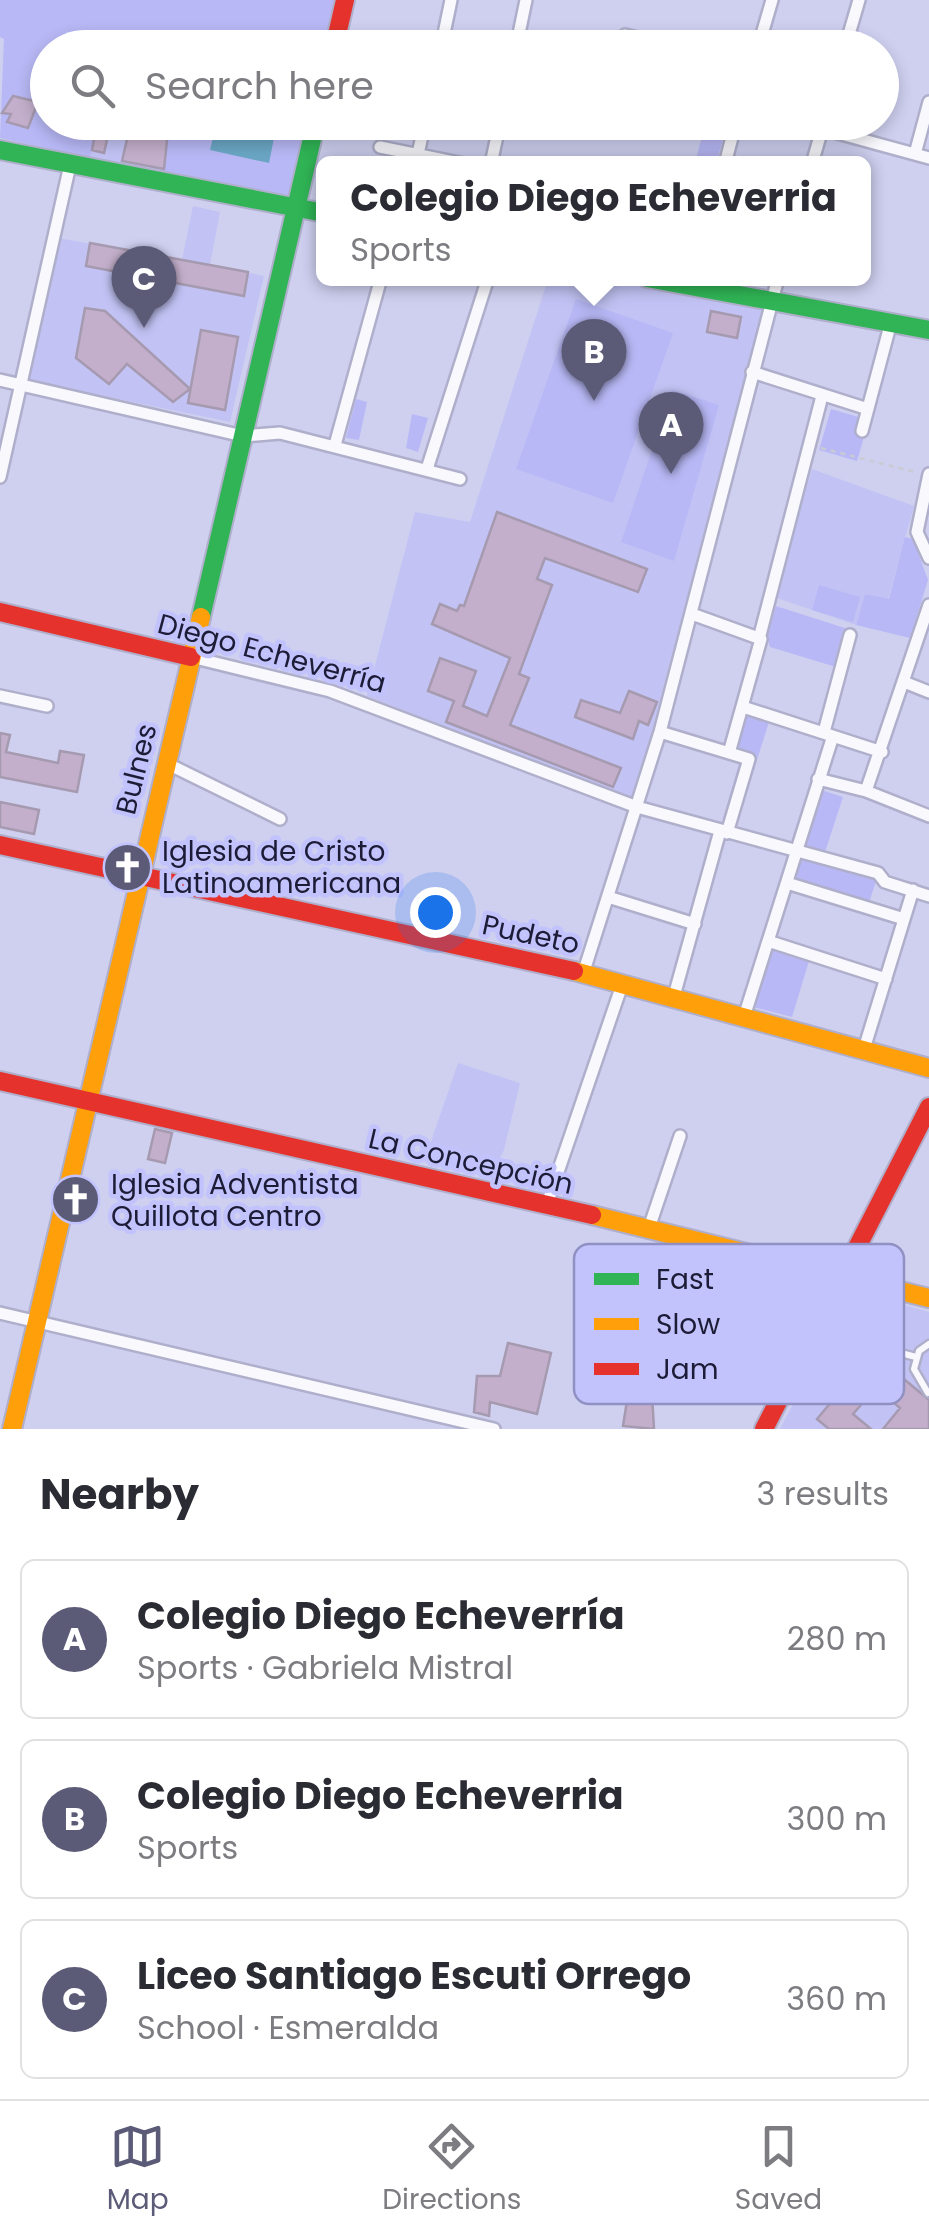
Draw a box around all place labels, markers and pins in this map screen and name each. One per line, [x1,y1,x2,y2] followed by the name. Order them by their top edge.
[112,245,176,328] pin: C
[562,318,626,401] pin: B
[638,392,704,474] pin: A
[162,832,401,903] place label: Iglesia de Cristo Latinoamericana
[101,841,153,893] church icon: Iglesia de Cristo Latinoamericana
[111,1165,359,1236] place label: Iglesia Adventista Quillota Centro
[50,1174,102,1226] church icon: Iglesia Adventista Quillota Centro

